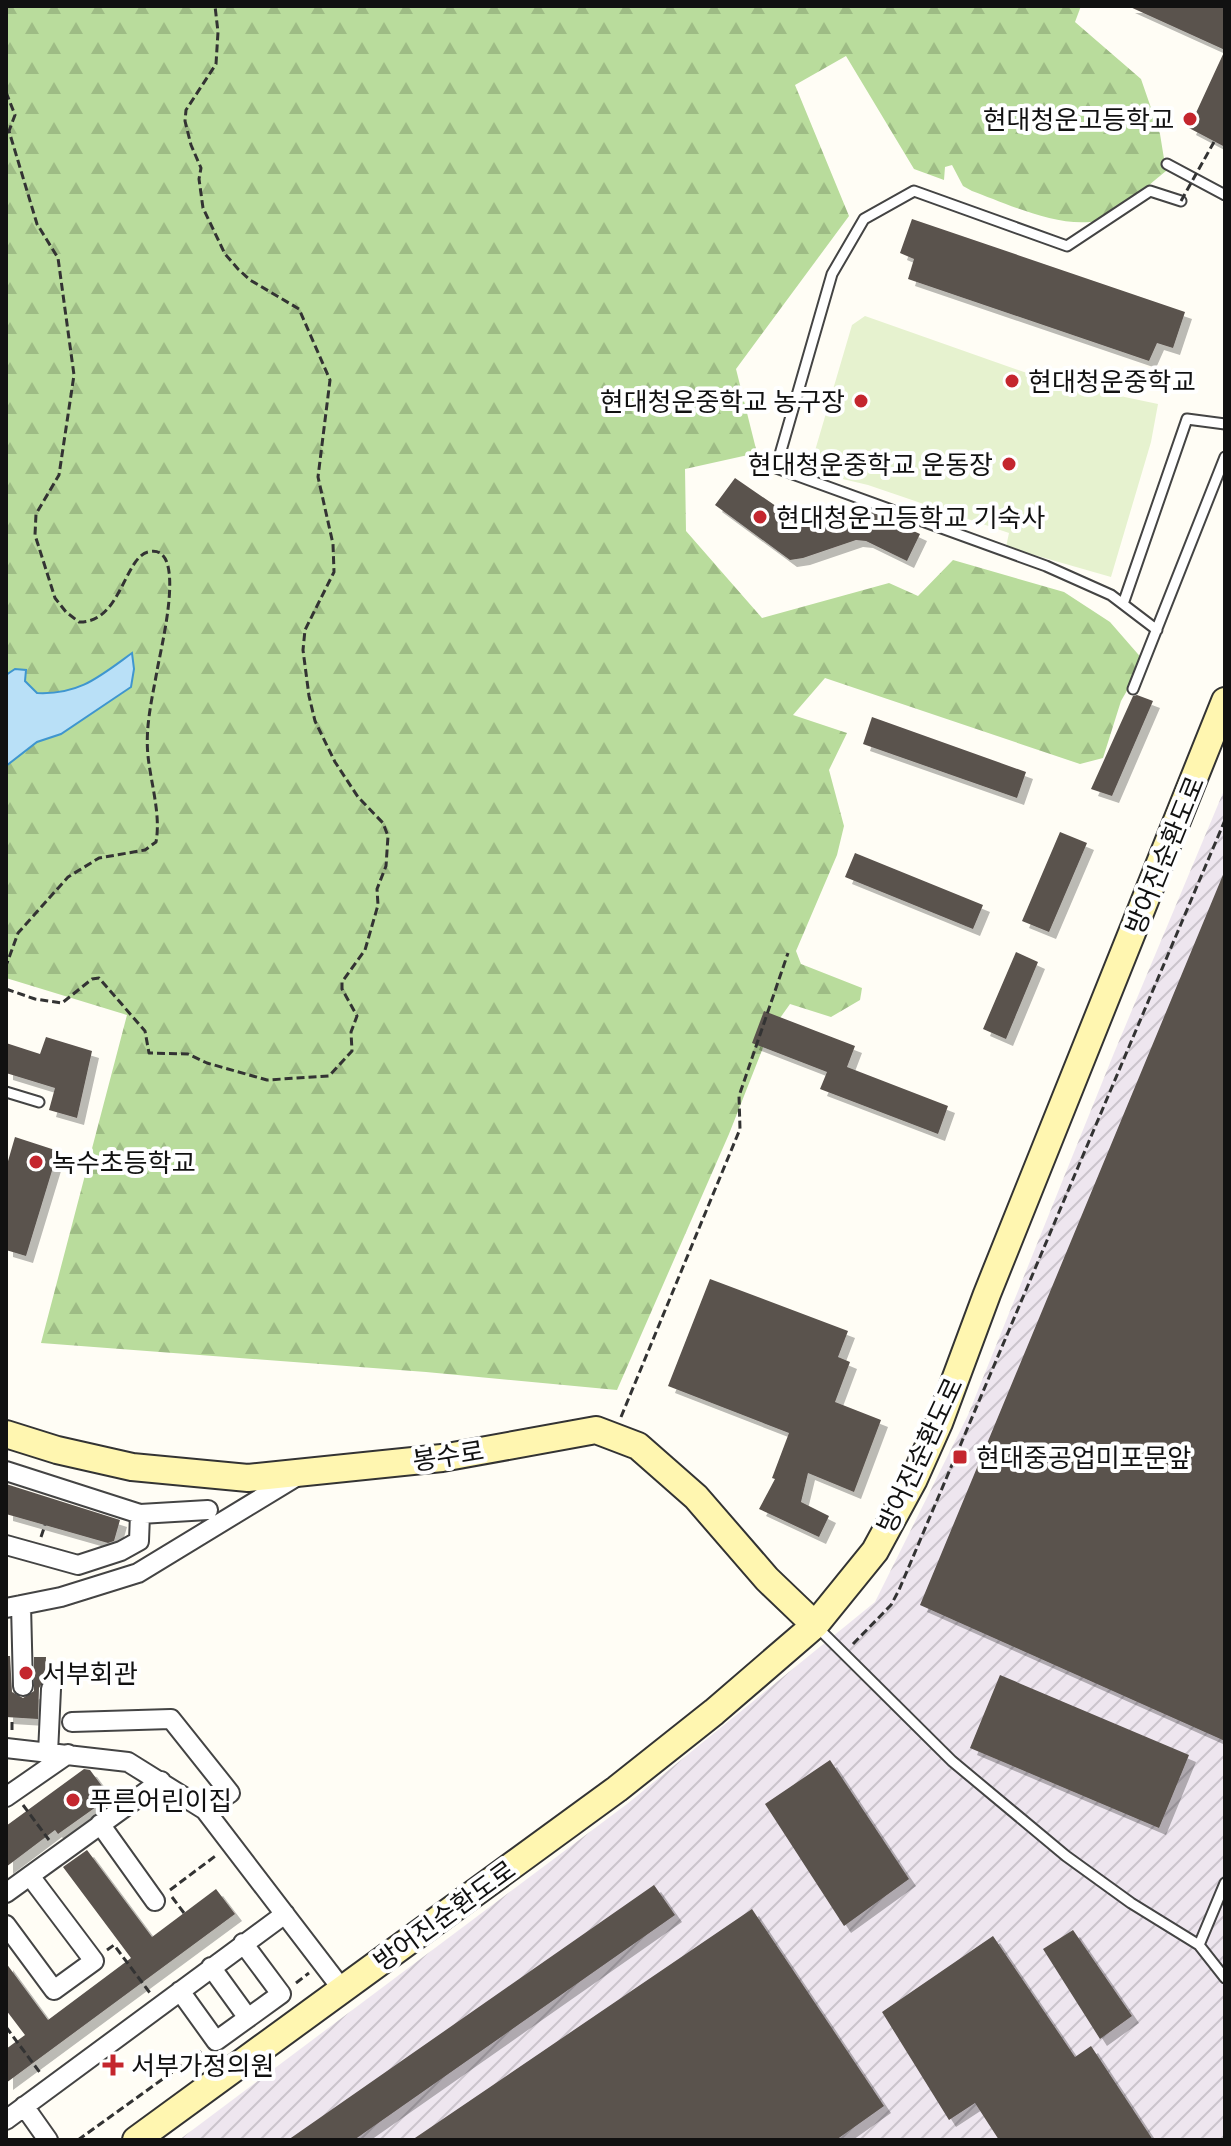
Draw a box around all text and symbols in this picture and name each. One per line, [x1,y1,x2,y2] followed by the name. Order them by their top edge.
[983,102,1174,136] place label: 현대청운고등학교
[1181,110,1199,128] marker: 현대청운고등학교
[1028,364,1195,398] place label: 현대청운중학교
[1003,372,1021,390] marker: 현대청운중학교
[600,384,845,418] place label: 현대청운중학교 농구장
[852,392,870,410] marker: 현대청운중학교 농구장
[748,447,993,481] place label: 현대청운중학교 운동장
[1000,455,1018,473] marker: 현대청운중학교 운동장
[776,500,1045,534] place label: 현대청운고등학교 기숙사
[751,508,769,526] marker: 현대청운고등학교 기숙사
[1117,771,1211,939] street label: 방어진순환도로
[52,1145,196,1179] place label: 녹수초등학교
[27,1153,45,1171] marker: 녹수초등학교
[868,1372,970,1538] street label: 방어진순환도로
[410,1433,486,1477] street label: 봉수로
[976,1440,1191,1474] place label: 현대중공업미포문앞
[951,1448,969,1466] marker: 현대중공업미포문앞
[42,1656,138,1690] place label: 서부회관
[17,1664,35,1682] marker: 서부회관
[89,1783,233,1817] place label: 푸른어린이집
[64,1791,82,1809] marker: 푸른어린이집
[366,1852,522,1978] street label: 방어진순환도로
[131,2048,275,2082] place label: 서부가정의원
[102,2054,124,2076] marker: 서부가정의원

